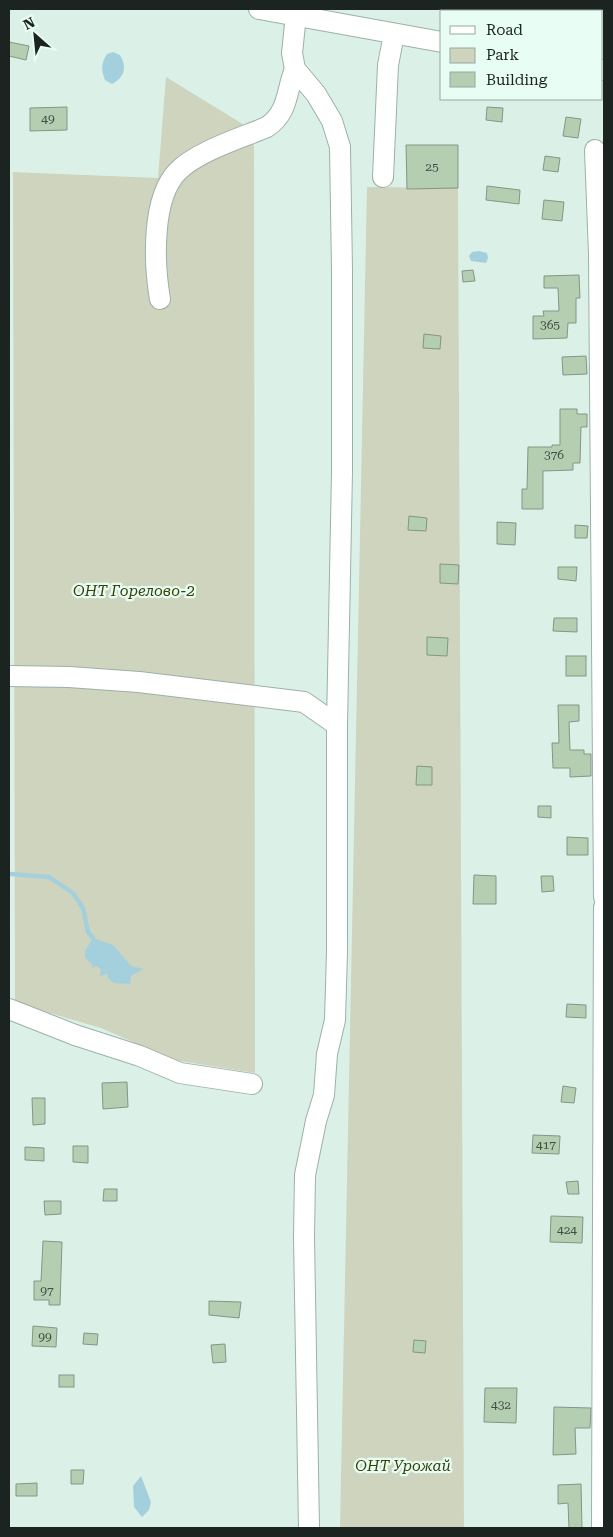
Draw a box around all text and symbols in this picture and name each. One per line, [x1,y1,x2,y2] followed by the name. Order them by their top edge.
[10,10,60,60] north arrow
[440,10,603,100] legend
[21,14,38,33] text: N
[486,21,523,39] text: Road
[486,46,520,64] text: Park
[486,71,548,89] text: Building
[41,112,55,126] house number: 49
[425,160,439,174] house number: 25
[540,318,560,332] house number: 365
[544,448,564,462] house number: 376
[73,582,195,600] park label: ОНТ Горелово-2
[536,1138,556,1152] house number: 417
[557,1223,577,1237] house number: 424
[40,1284,54,1298] house number: 97
[38,1330,52,1344] house number: 99
[491,1398,511,1412] house number: 432
[355,1457,451,1475] park label: ОНТ Урожай

